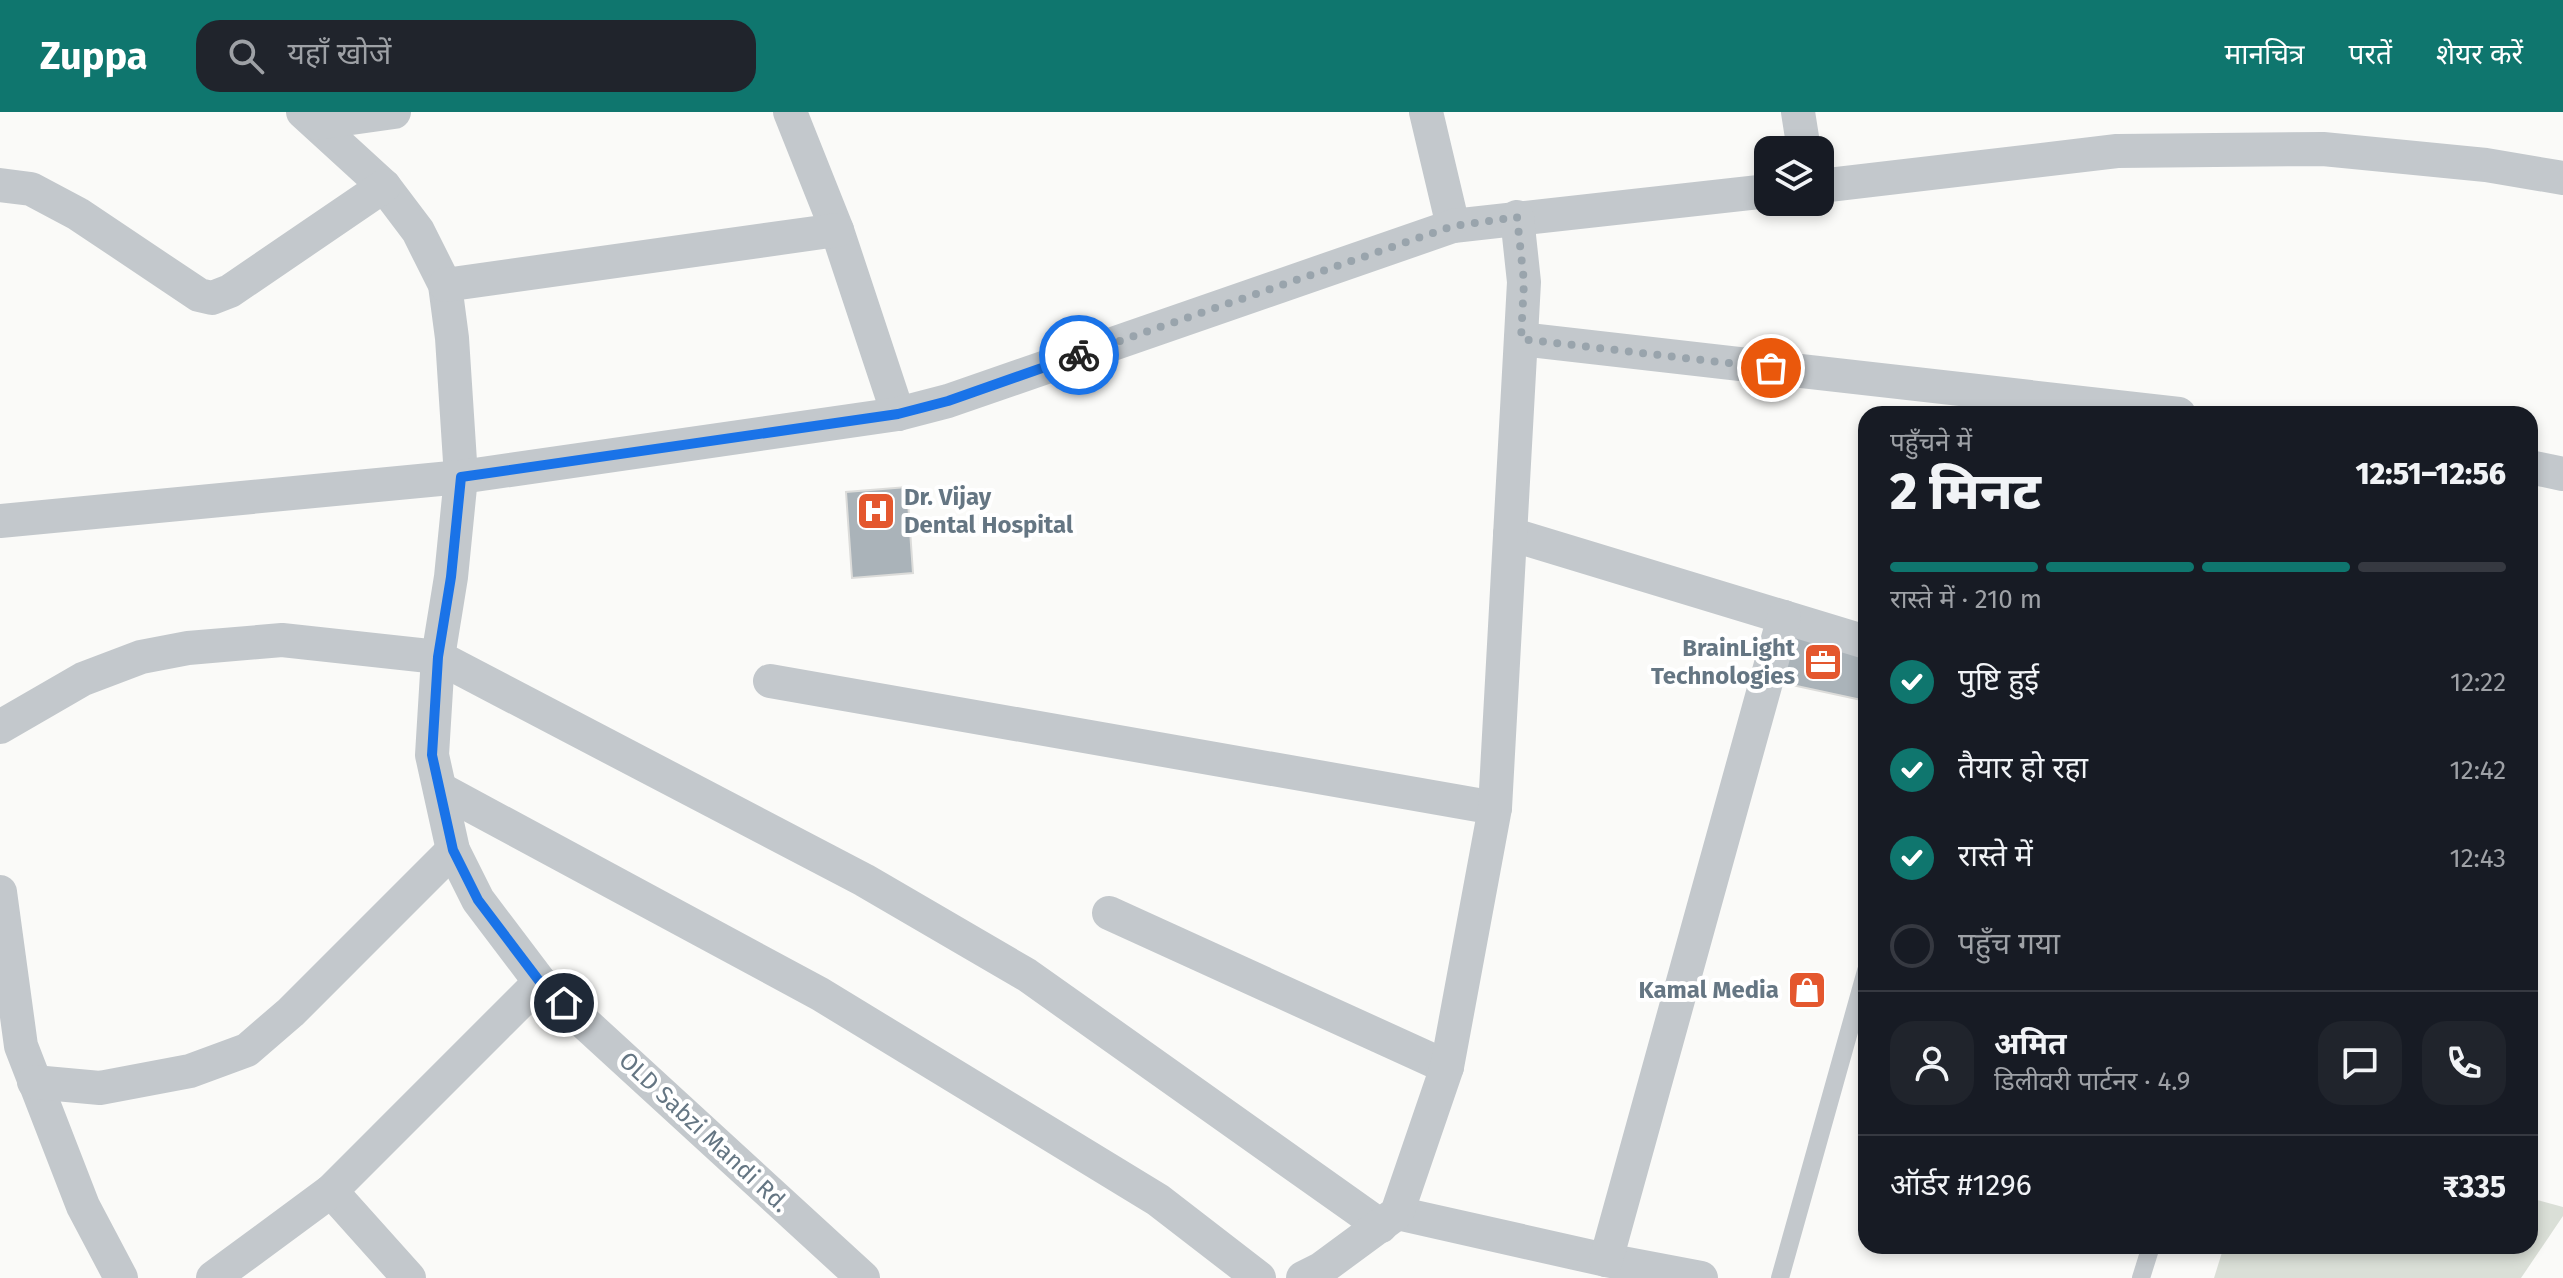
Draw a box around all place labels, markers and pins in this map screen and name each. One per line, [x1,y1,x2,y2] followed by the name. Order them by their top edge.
[1737,334,1805,402] pin
[904,483,1074,539] place label: Dr. Vijay Dental Hospital
[855,490,897,532] hospital icon: Dr. Vijay Dental Hospital
[1651,634,1796,690] place label: BrainLight Technologies
[1802,641,1844,683] office icon: BrainLight Technologies
[530,969,598,1037] pin
[1786,969,1828,1011] shop icon: Kamal Media
[1638,976,1779,1004] place label: Kamal Media

